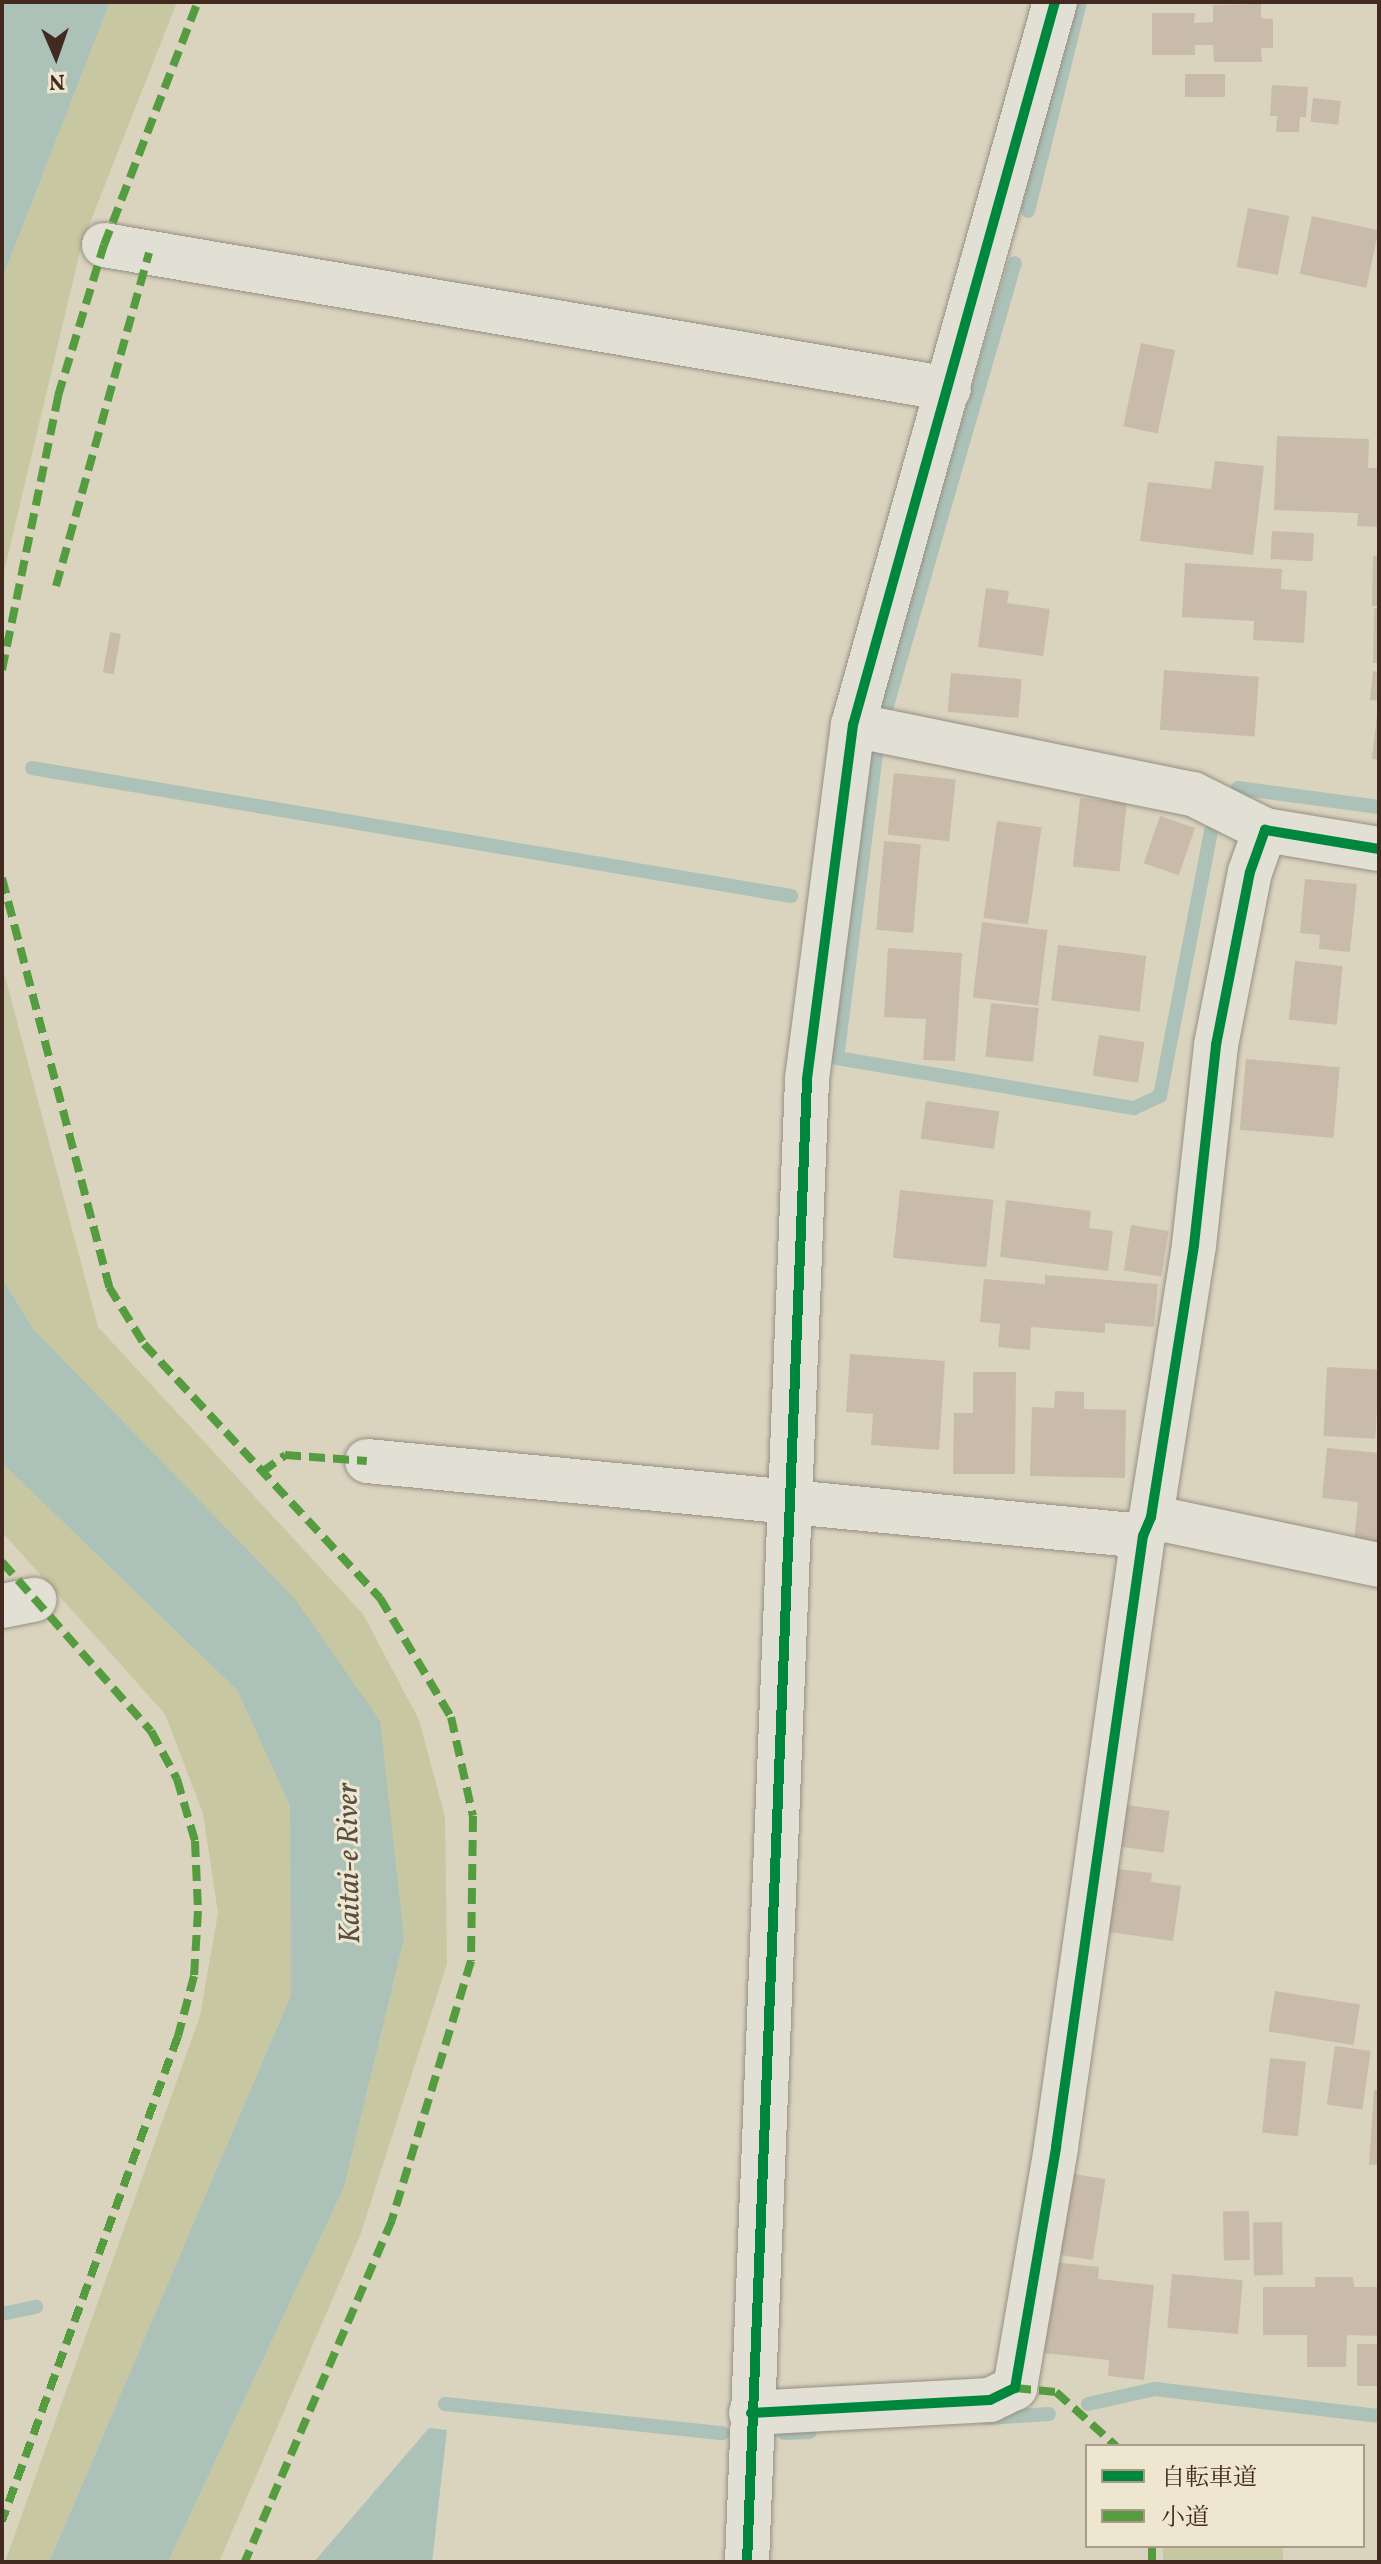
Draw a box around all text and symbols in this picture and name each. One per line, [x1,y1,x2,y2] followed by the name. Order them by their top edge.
[16,16,96,96] north arrow
[48,65,65,96] text: N
[331,1782,369,1944] water label: Kaitai-e River
[1085,2444,1365,2548] legend
[1161,2462,1257,2496] text: 自転車道
[1161,2502,1209,2536] text: 小道

